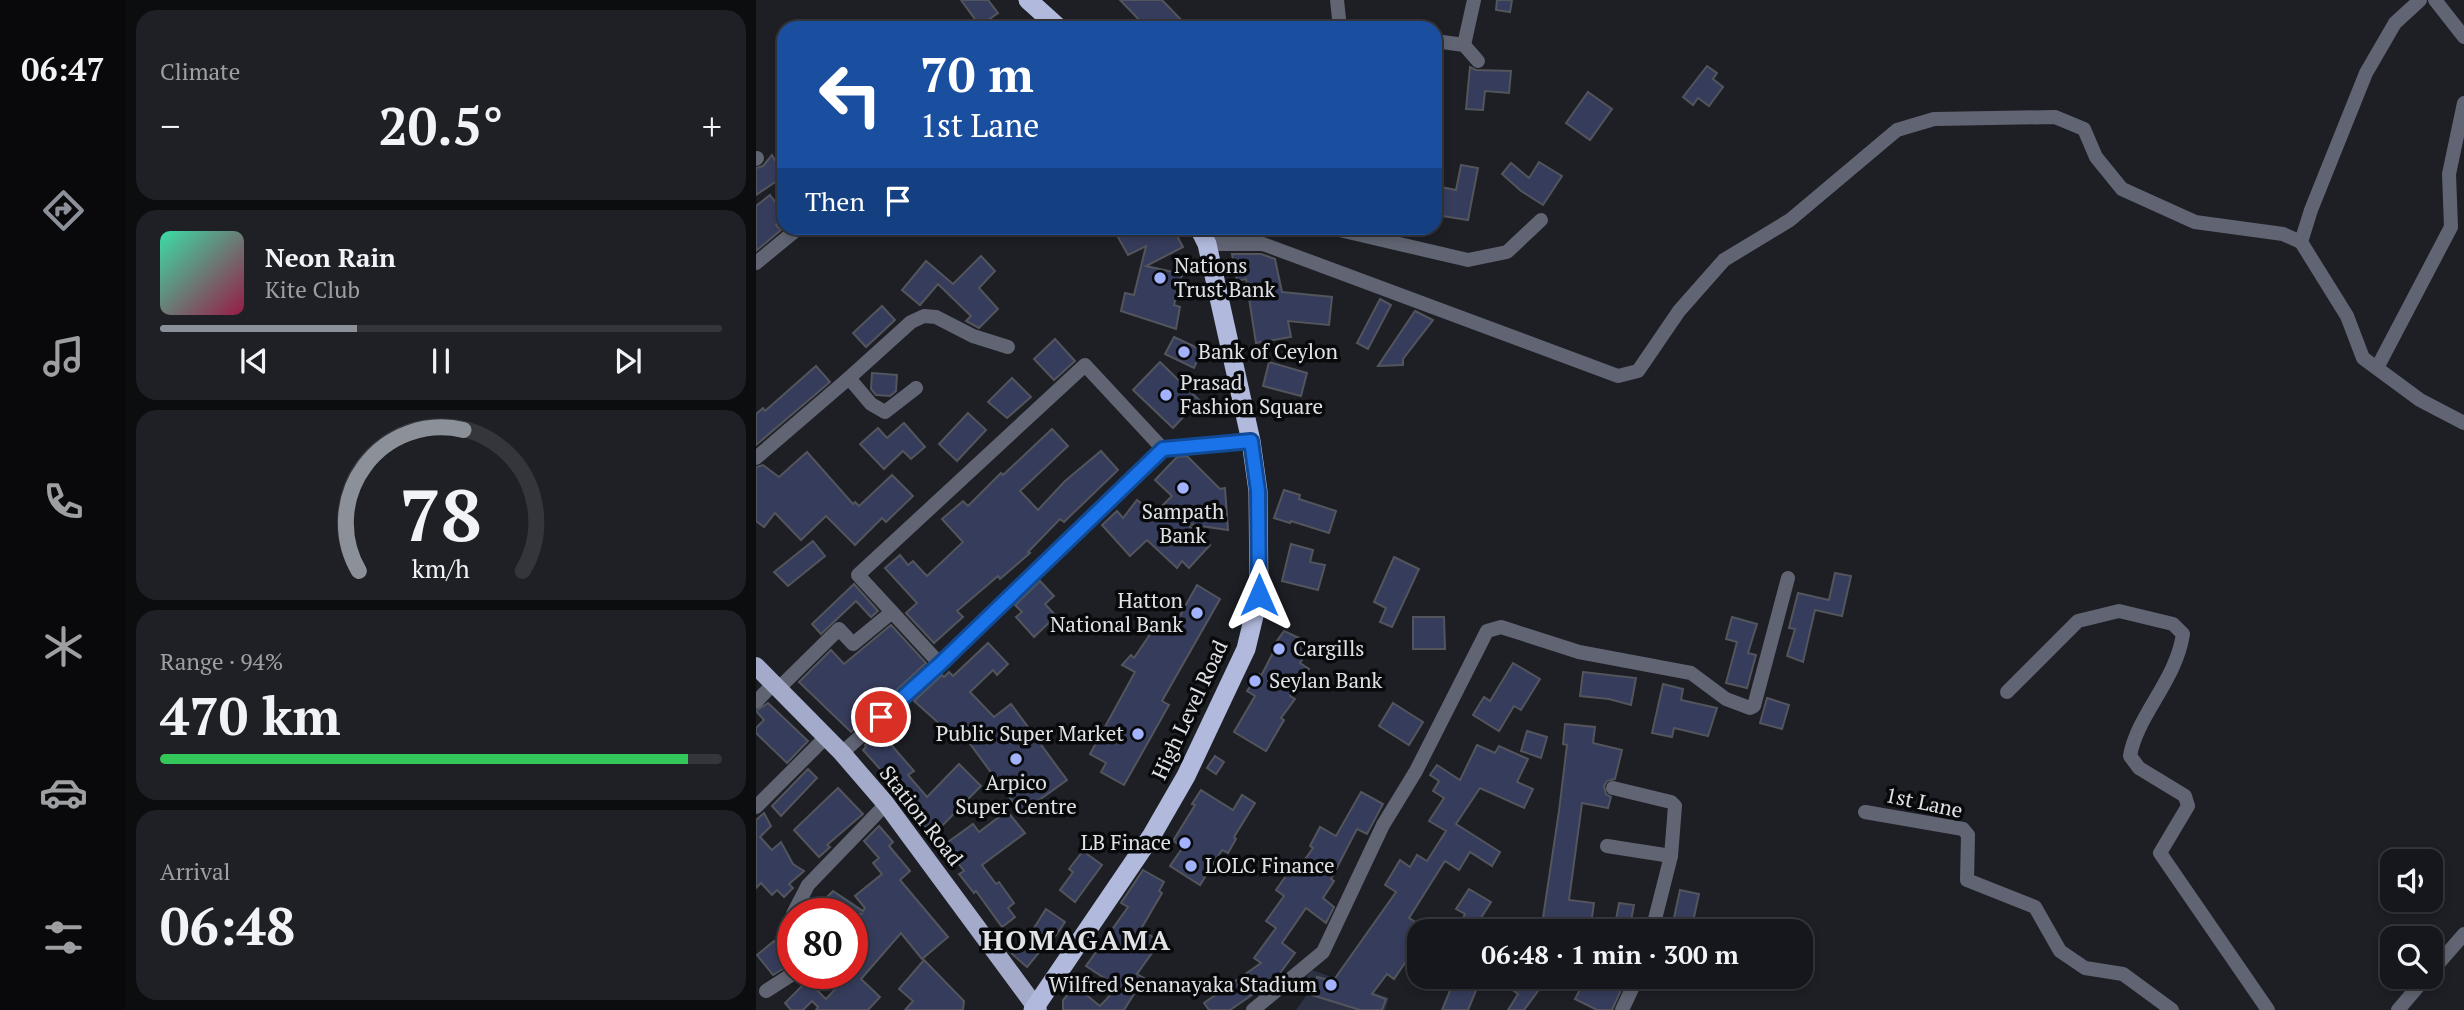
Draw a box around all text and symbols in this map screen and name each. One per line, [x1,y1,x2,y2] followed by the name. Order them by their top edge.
[920,41,1034,106] text: 70 m
[21,48,105,90] text: 06:47
[805,49,896,140] icon: left
[160,56,240,87] text: Climate
[378,91,504,160] text: 20.5°
[160,101,180,151] text: −
[702,101,722,151] text: +
[920,104,1039,146] text: 1st Lane
[879,182,917,220] icon: arrive
[805,184,865,218] text: Then
[39,186,88,235] icon: directions
[265,240,396,274] text: Neon Rain
[1174,251,1275,303] place label: Nations Trust Bank
[1152,270,1168,286] marker: Nations Trust Bank
[265,274,360,305] text: Kite Club
[39,332,88,381] icon: music
[1198,337,1339,365] place label: Bank of Ceylon
[235,342,273,380] icon: previous
[422,342,460,380] icon: pause
[609,342,647,380] icon: next
[1176,344,1192,360] marker: Bank of Ceylon
[1180,368,1323,420] place label: Prasad Fashion Square
[1158,387,1174,403] marker: Prasad Fashion Square
[400,465,482,562] text: 78
[39,477,88,526] icon: phone
[1175,480,1191,496] marker: Sampath Bank
[1142,497,1224,549] place label: Sampath Bank
[412,552,470,585] text: km/h
[1222,558,1296,632] position arrow
[1050,586,1184,638] place label: Hatton National Bank
[1189,605,1205,621] marker: Hatton National Bank
[39,622,88,671] icon: climate
[1293,634,1364,662] place label: Cargills
[1145,635,1234,784] street label: High Level Road
[1271,641,1287,657] marker: Cargills
[160,646,283,677] text: Range · 94%
[1269,666,1383,694] place label: Seylan Bank
[1247,673,1263,689] marker: Seylan Bank
[160,681,341,750] text: 470 km
[851,687,911,747] pin
[862,698,900,736] icon: arrive
[936,719,1124,747] place label: Public Super Market
[1130,726,1146,742] marker: Public Super Market
[1008,751,1024,767] marker: Arpico Super Centre
[874,760,970,871] street label: Station Road
[39,768,88,817] icon: car
[955,768,1077,820] place label: Arpico Super Centre
[1883,780,1965,824] street label: 1st Lane
[1081,828,1171,856] place label: LB Finace
[1177,835,1193,851] marker: LB Finace
[2380,849,2443,989] map controls
[2380,849,2443,912] button: sound
[1205,851,1335,879] place label: LOLC Finance
[160,856,231,887] text: Arrival
[1183,858,1199,874] marker: LOLC Finance
[160,891,295,960] text: 06:48
[777,898,868,989] speed limit sign: 80
[39,913,88,962] icon: filters
[982,921,1172,958] district label: HOMAGAMA
[2380,926,2443,989] button: search
[1481,937,1739,971] text: 06:48 · 1 min · 300 m
[1049,970,1317,998] place label: Wilfred Senanayaka Stadium
[1323,977,1339,993] marker: Wilfred Senanayaka Stadium

